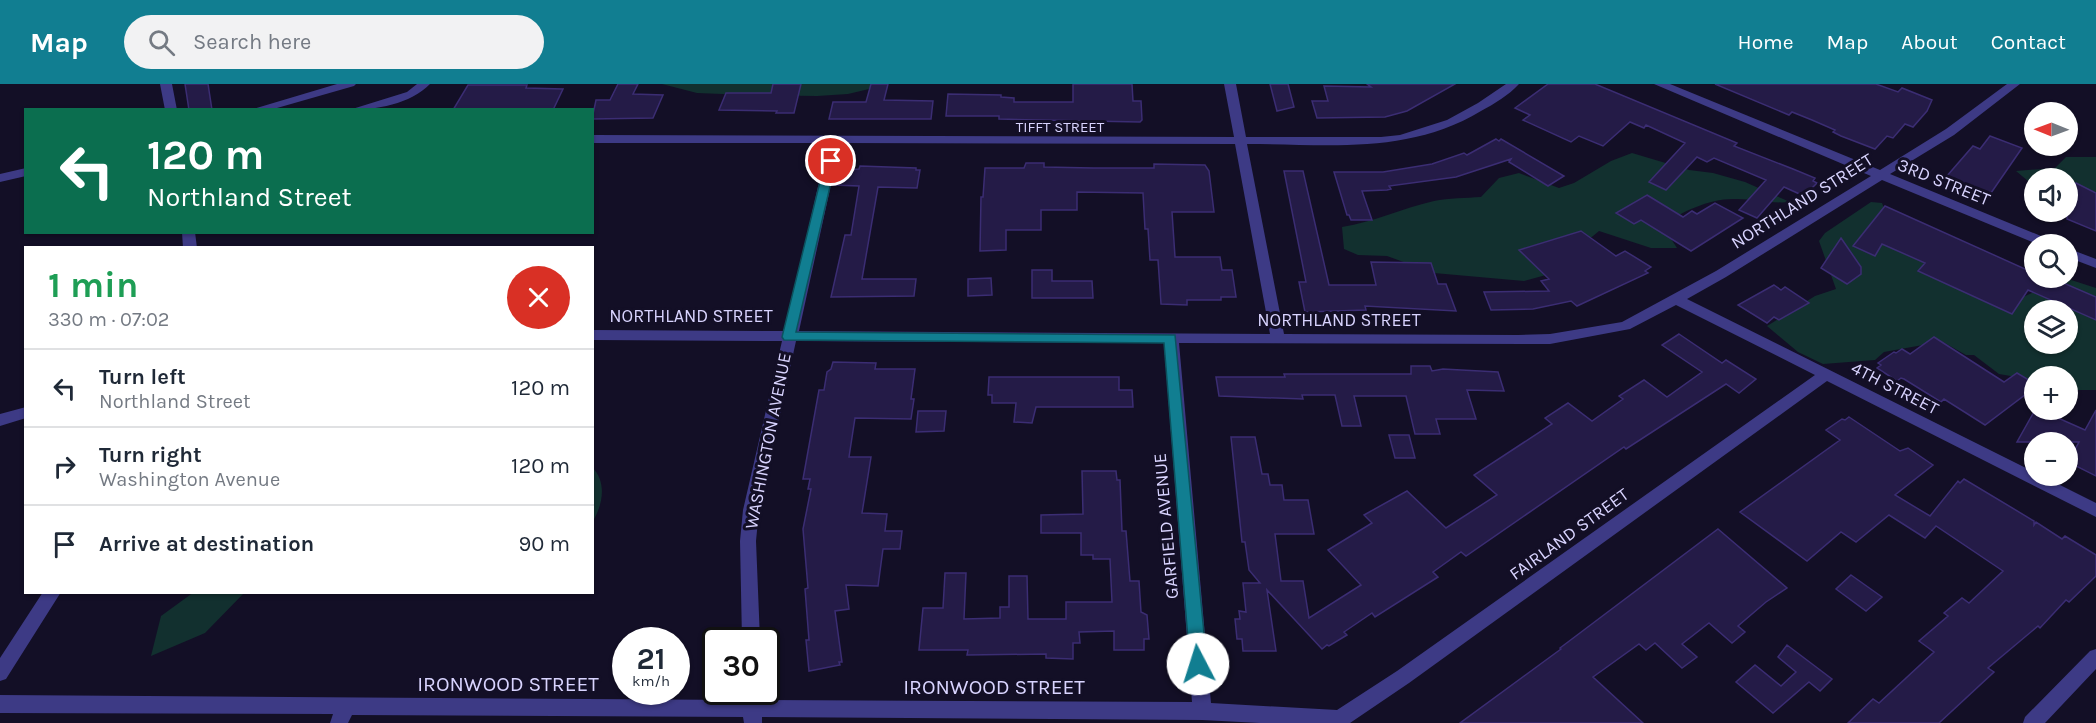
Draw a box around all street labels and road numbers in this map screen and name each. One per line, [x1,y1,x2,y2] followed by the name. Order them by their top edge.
[1016,118,1105,136] street label: TIFFT STREET
[1727,148,1877,254] street label: NORTHLAND STREET
[1894,153,1994,211] street label: 3RD STREET
[609,305,773,327] street label: NORTHLAND STREET
[1257,309,1421,331] street label: NORTHLAND STREET
[740,351,796,531] street label: WASHINGTON AVENUE
[1847,357,1943,419] street label: 4TH STREET
[1149,452,1183,600] street label: GARFIELD AVENUE
[1505,483,1633,585] street label: FAIRLAND STREET
[417,672,599,696] street label: IRONWOOD STREET
[903,675,1085,699] street label: IRONWOOD STREET

